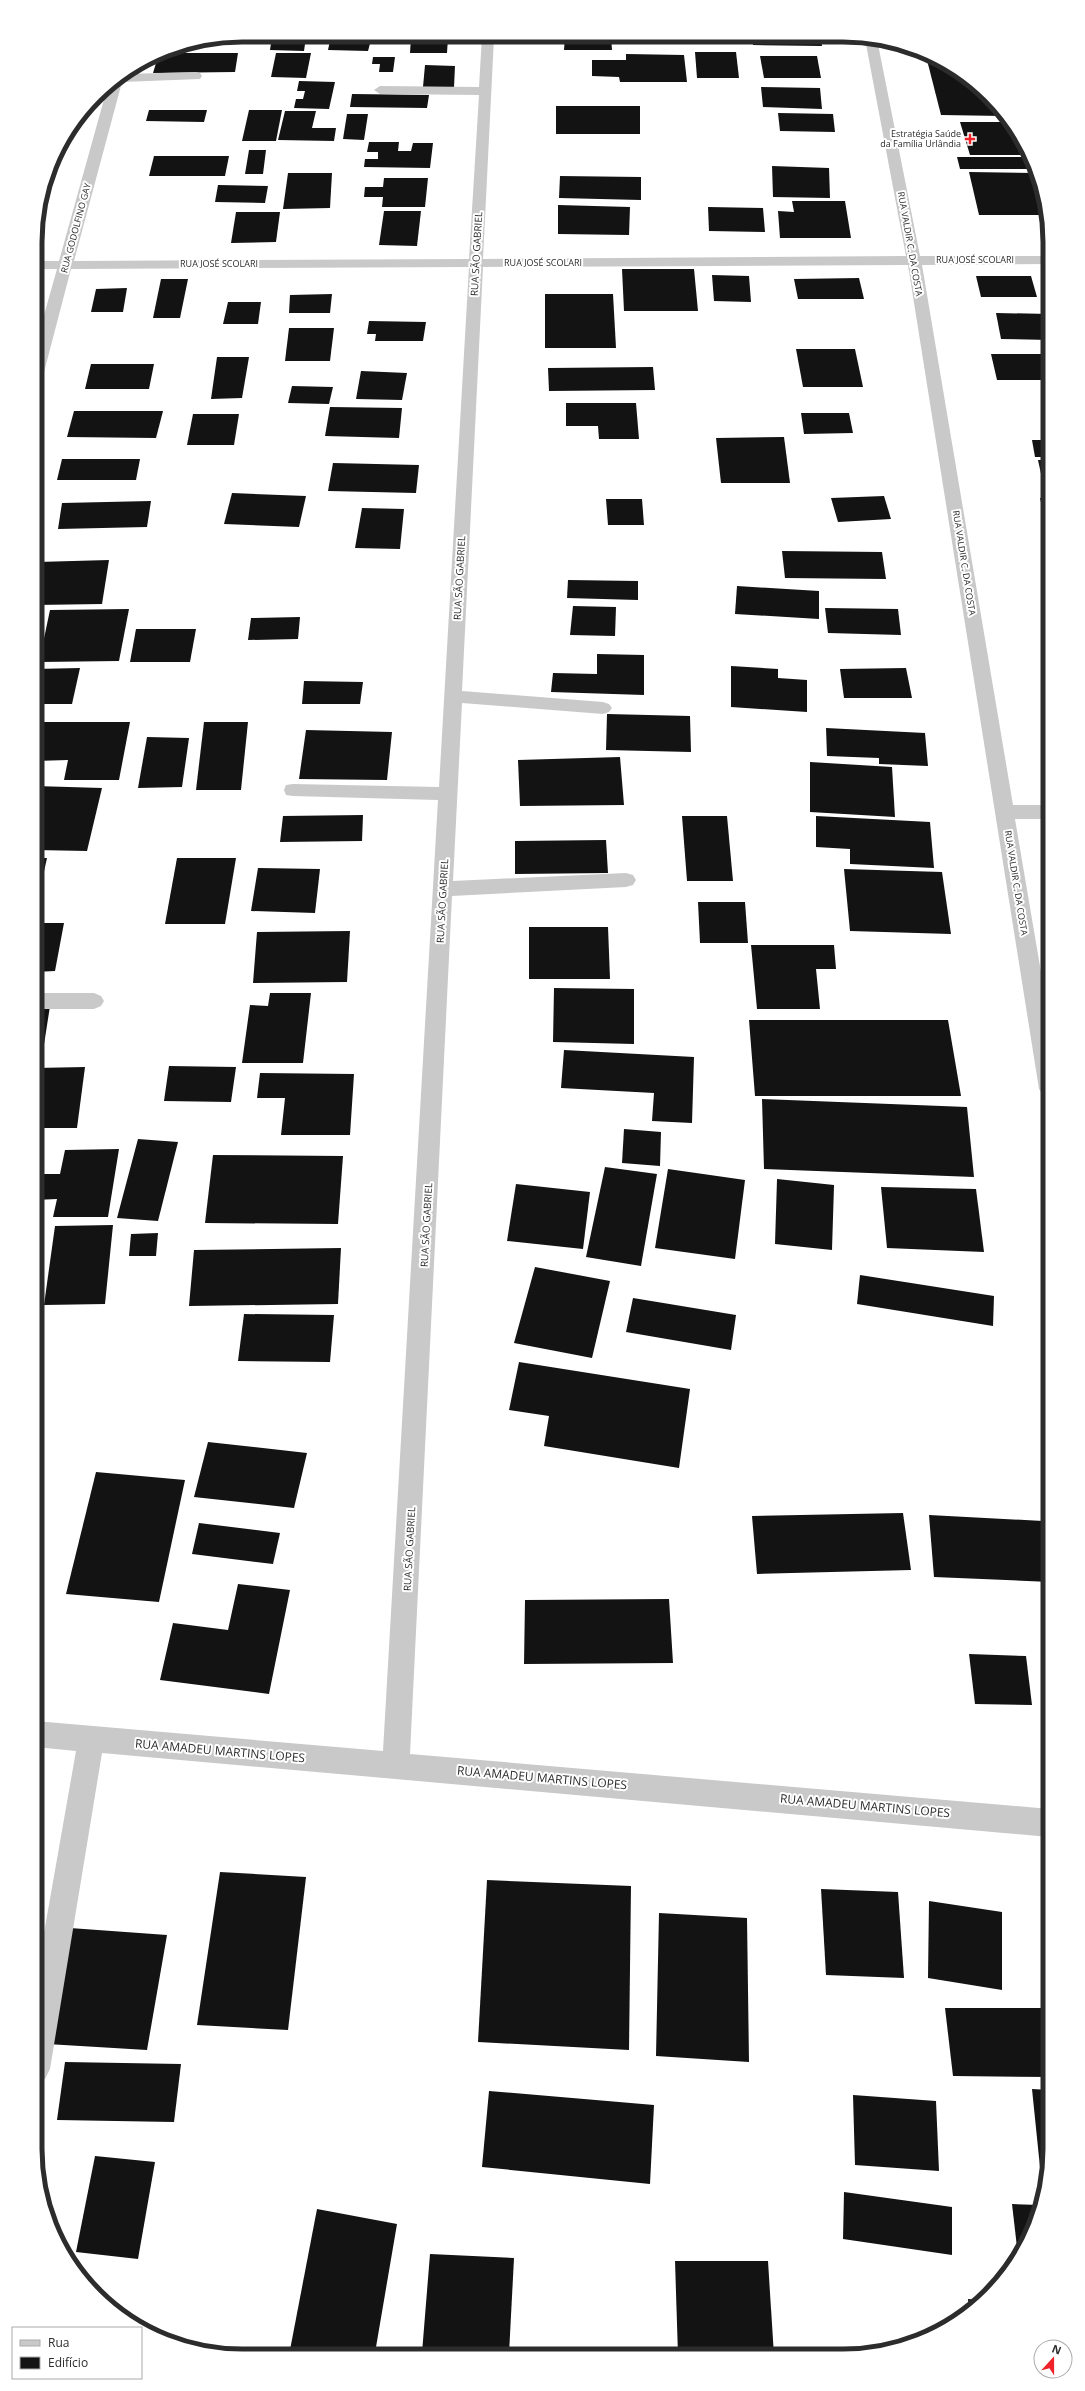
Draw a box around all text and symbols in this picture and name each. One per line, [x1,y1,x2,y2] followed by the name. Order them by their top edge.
[880,127,961,150] place label: Estratégia Saúde da Família Urlândia
[964,133,976,145] marker: Estratégia Saúde da Família Urlândia
[57,181,94,274] street label: RUA GODOLFINO GAY
[895,191,926,298] street label: RUA VALDIR C. DA COSTA
[467,212,485,296] street label: RUA SÃO GABRIEL
[936,253,1014,266] street label: RUA JOSÉ SCOLARI
[504,256,582,269] street label: RUA JOSÉ SCOLARI
[180,257,258,270] street label: RUA JOSÉ SCOLARI
[950,510,979,617] street label: RUA VALDIR C. DA COSTA
[450,536,468,620] street label: RUA SÃO GABRIEL
[1002,830,1031,937] street label: RUA VALDIR C. DA COSTA
[433,859,451,943] street label: RUA SÃO GABRIEL
[417,1183,435,1267] street label: RUA SÃO GABRIEL
[400,1507,418,1591] street label: RUA SÃO GABRIEL
[134,1735,306,1766] street label: RUA AMADEU MARTINS LOPES
[456,1762,628,1793] street label: RUA AMADEU MARTINS LOPES
[779,1790,951,1821] street label: RUA AMADEU MARTINS LOPES
[12,2327,142,2379] legend
[48,2334,69,2351] text: Rua
[1033,2339,1073,2379] north arrow
[1050,2341,1064,2358] text: N
[48,2354,88,2371] text: Edifício

